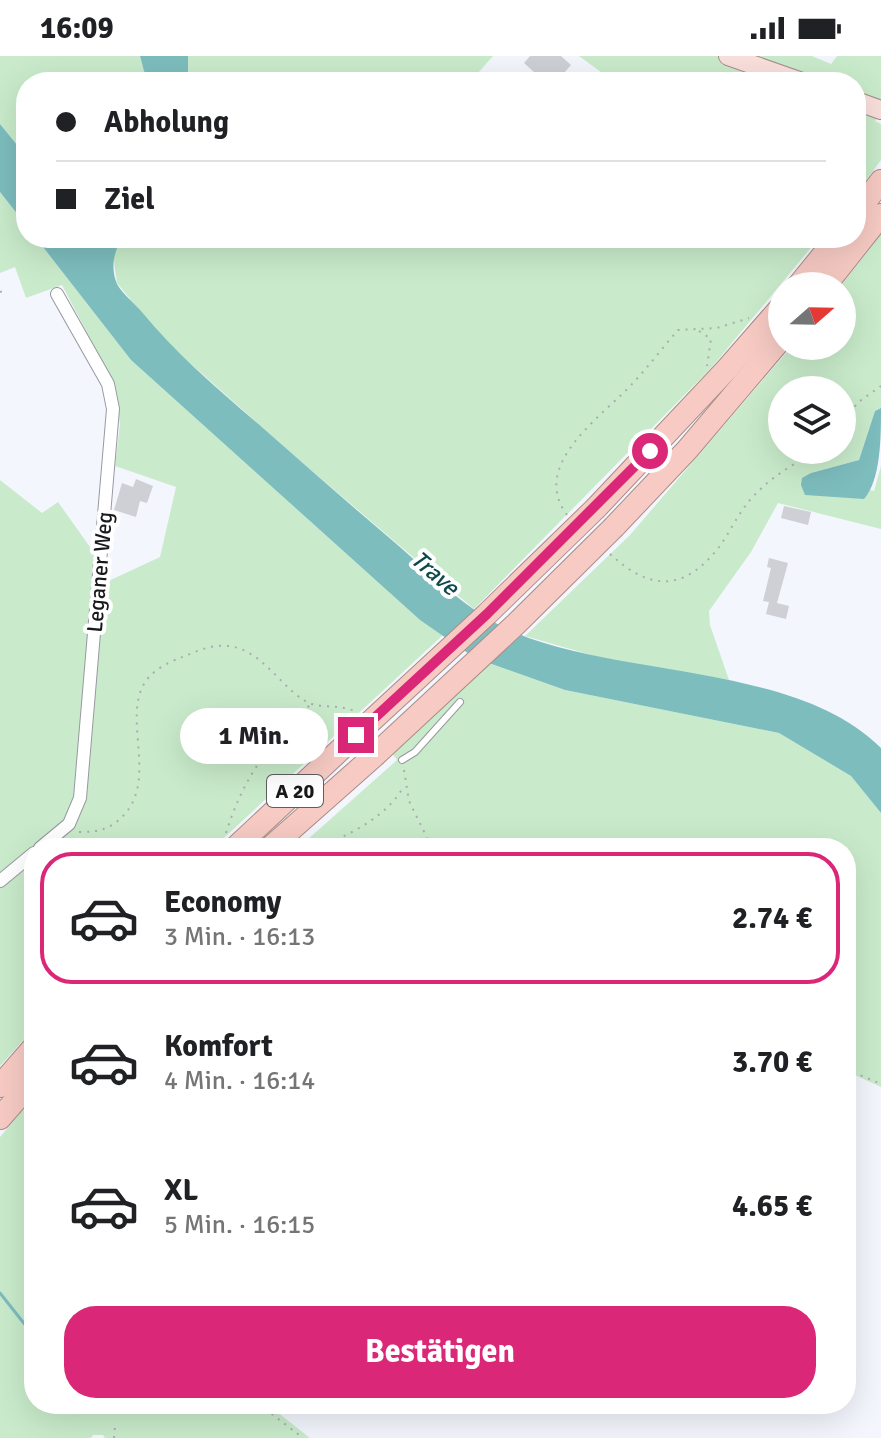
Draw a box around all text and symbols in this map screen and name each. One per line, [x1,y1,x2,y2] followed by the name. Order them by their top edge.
[40,10,114,47] text: 16:09
[104,104,229,141] text: Abholung
[104,181,155,218] text: Ziel
[768,272,856,360] north arrow
[768,272,856,464] map controls
[768,376,856,464] button: layers
[632,433,668,469] route start
[81,511,118,634] street label: Leganer Weg
[405,544,466,603] water label: Trave
[180,707,328,763] callout: 1 Min.
[338,717,374,753] route end
[219,720,289,752] text: 1 Min.
[267,775,323,807] road number: A 20
[68,882,140,954] icon: car
[164,884,281,921] text: Economy
[732,900,812,937] text: 2.74 €
[164,921,315,953] text: 3 Min. · 16:13
[68,1026,140,1098] icon: car
[164,1028,273,1065] text: Komfort
[732,1044,812,1081] text: 3.70 €
[164,1065,315,1097] text: 4 Min. · 16:14
[68,1170,140,1242] icon: car
[164,1172,198,1209] text: XL
[732,1188,812,1225] text: 4.65 €
[164,1209,315,1241] text: 5 Min. · 16:15
[64,1306,816,1398] button: Bestätigen

